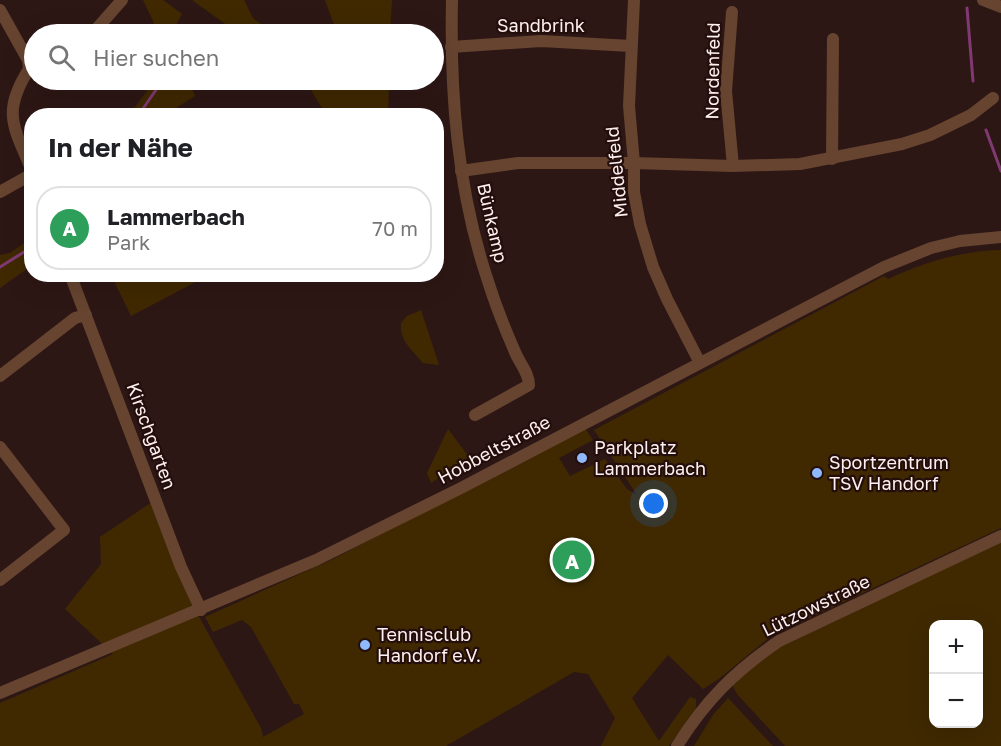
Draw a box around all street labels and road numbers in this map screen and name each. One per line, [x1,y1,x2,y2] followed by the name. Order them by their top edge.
[497,14,585,36] street label: Sandbrink
[700,22,724,120] street label: Nordenfeld
[600,125,632,219] street label: Middelfeld
[473,181,513,265] street label: Bünkamp
[122,379,181,492] street label: Kirschgarten
[433,410,554,488] street label: Hobbeltstraße
[758,569,873,641] street label: Lützowstraße

